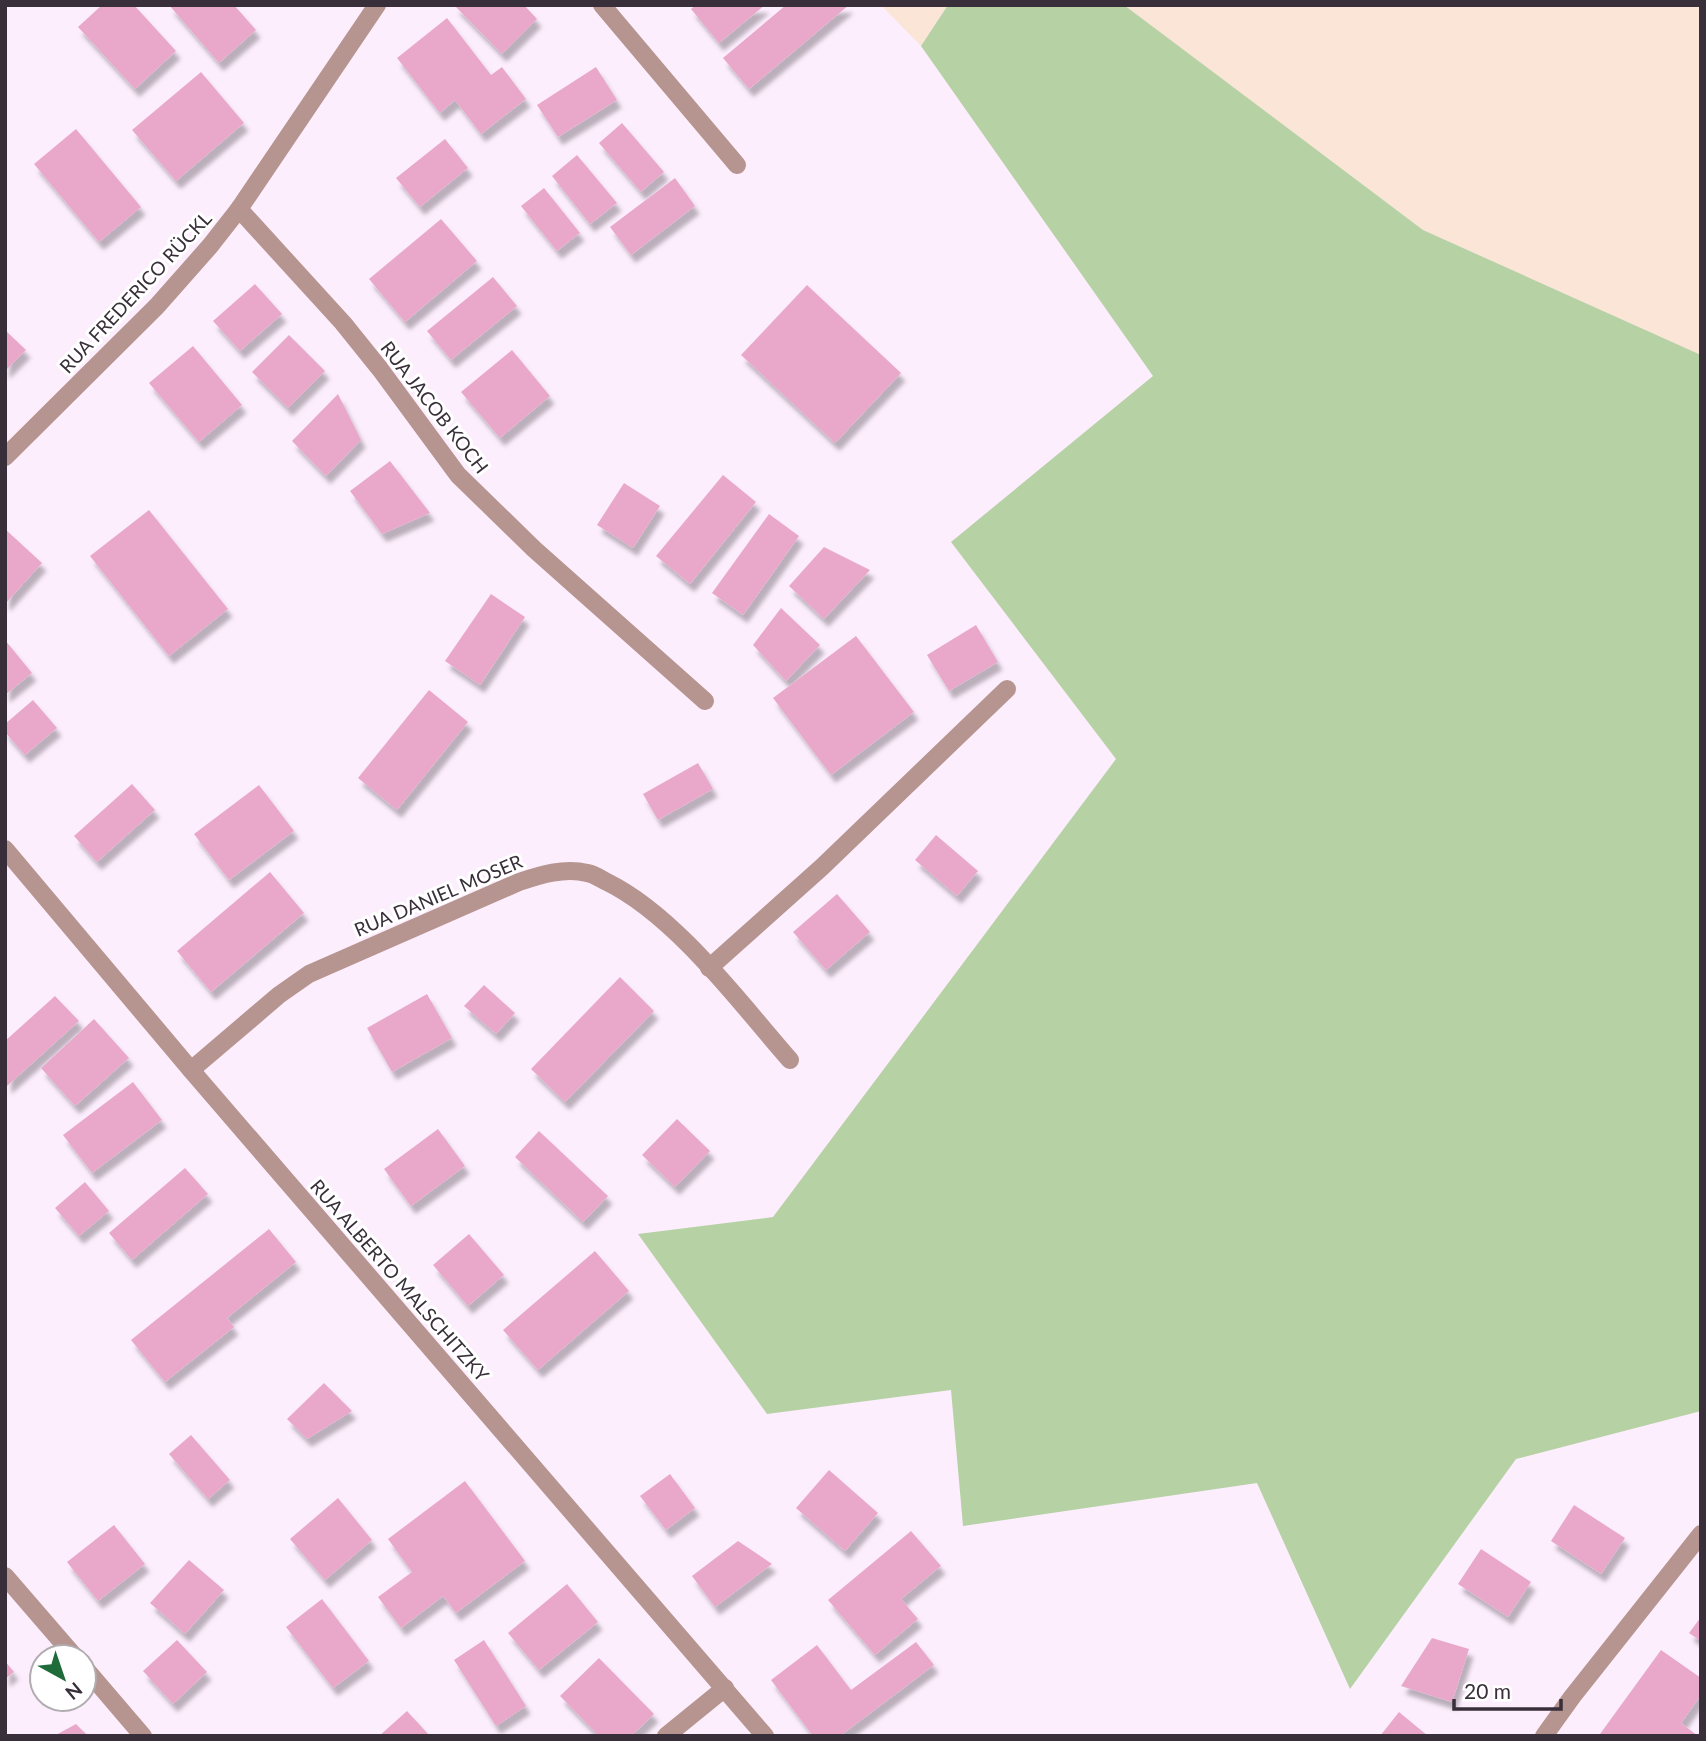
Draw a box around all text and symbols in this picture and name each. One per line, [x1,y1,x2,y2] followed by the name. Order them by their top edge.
[54,206,216,377] street label: RUA FREDERICO RÜCKL
[376,336,494,478] street label: RUA JACOB KOCH
[350,849,526,941] street label: RUA DANIEL MOSER
[306,1174,494,1386] street label: RUA ALBERTO MALSCHITZKY
[28,1643,98,1713] north arrow
[1454,1668,1561,1712] scale bar
[61,1678,87,1705] text: N
[1464,1678,1511,1703] text: 20 m

